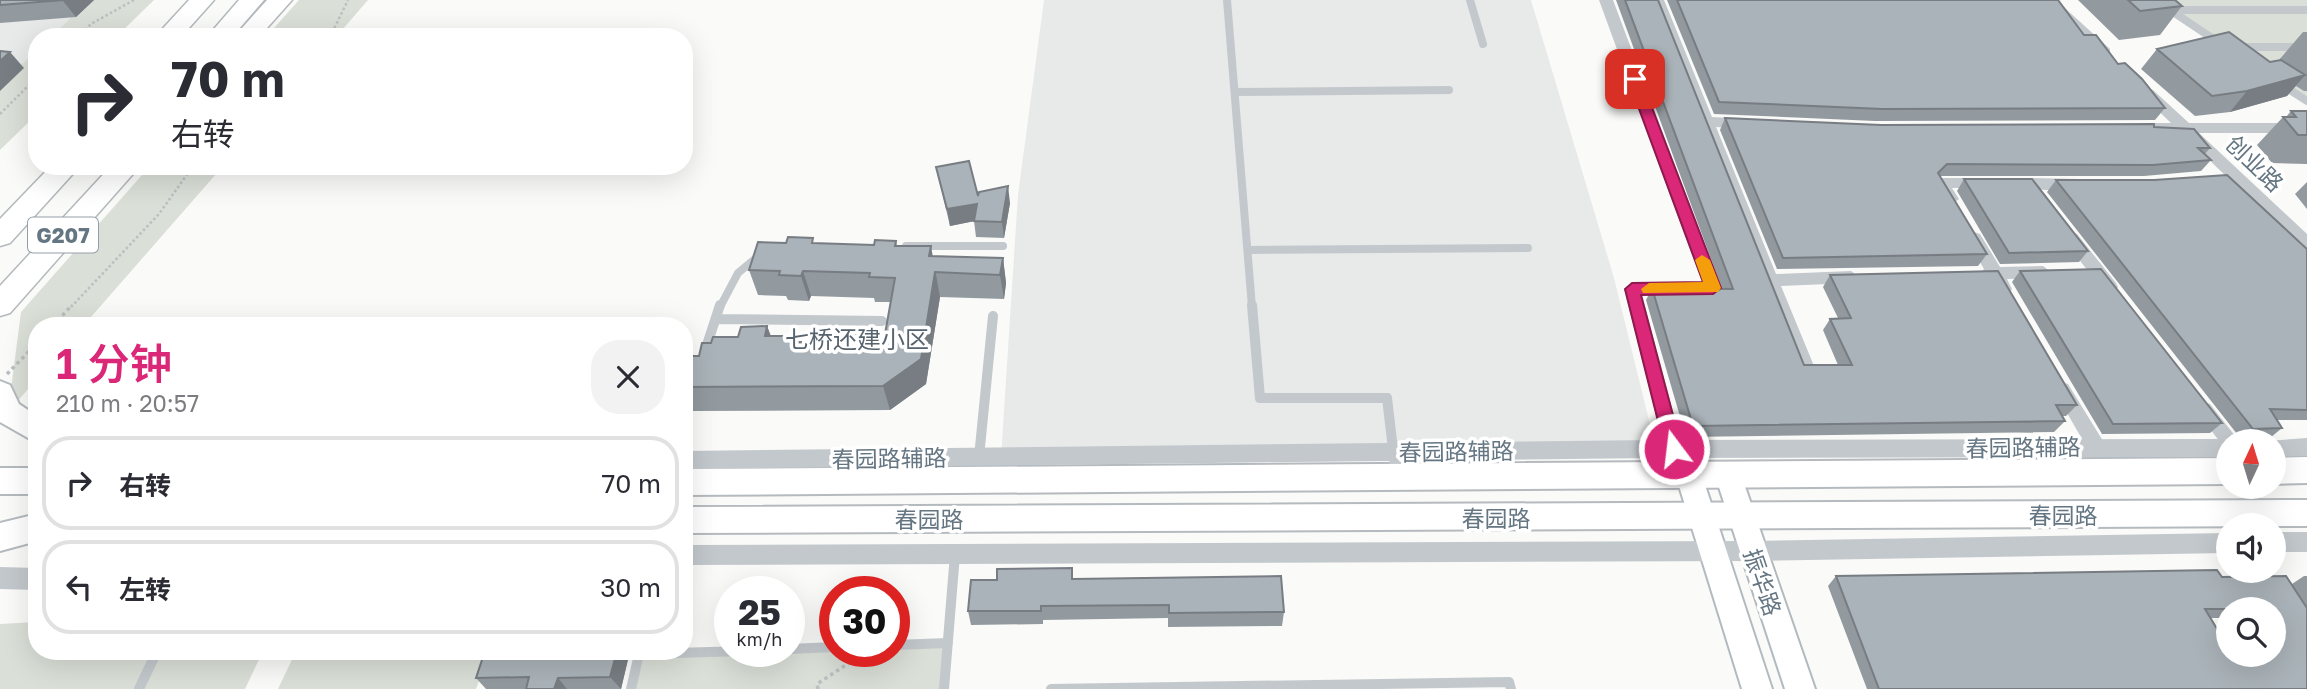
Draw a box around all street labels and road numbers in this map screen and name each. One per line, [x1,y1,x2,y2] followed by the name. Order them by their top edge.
[2220,129,2290,197] street label: 创业路
[28,218,98,252] road number: G207
[1965,432,2081,462] street label: 春园路辅路
[1398,436,1514,466] street label: 春园路辅路
[831,443,947,473] street label: 春园路辅路
[2029,501,2098,529] street label: 春园路
[1462,504,1531,532] street label: 春园路
[895,505,964,533] street label: 春园路
[1739,545,1787,619] street label: 振华路

